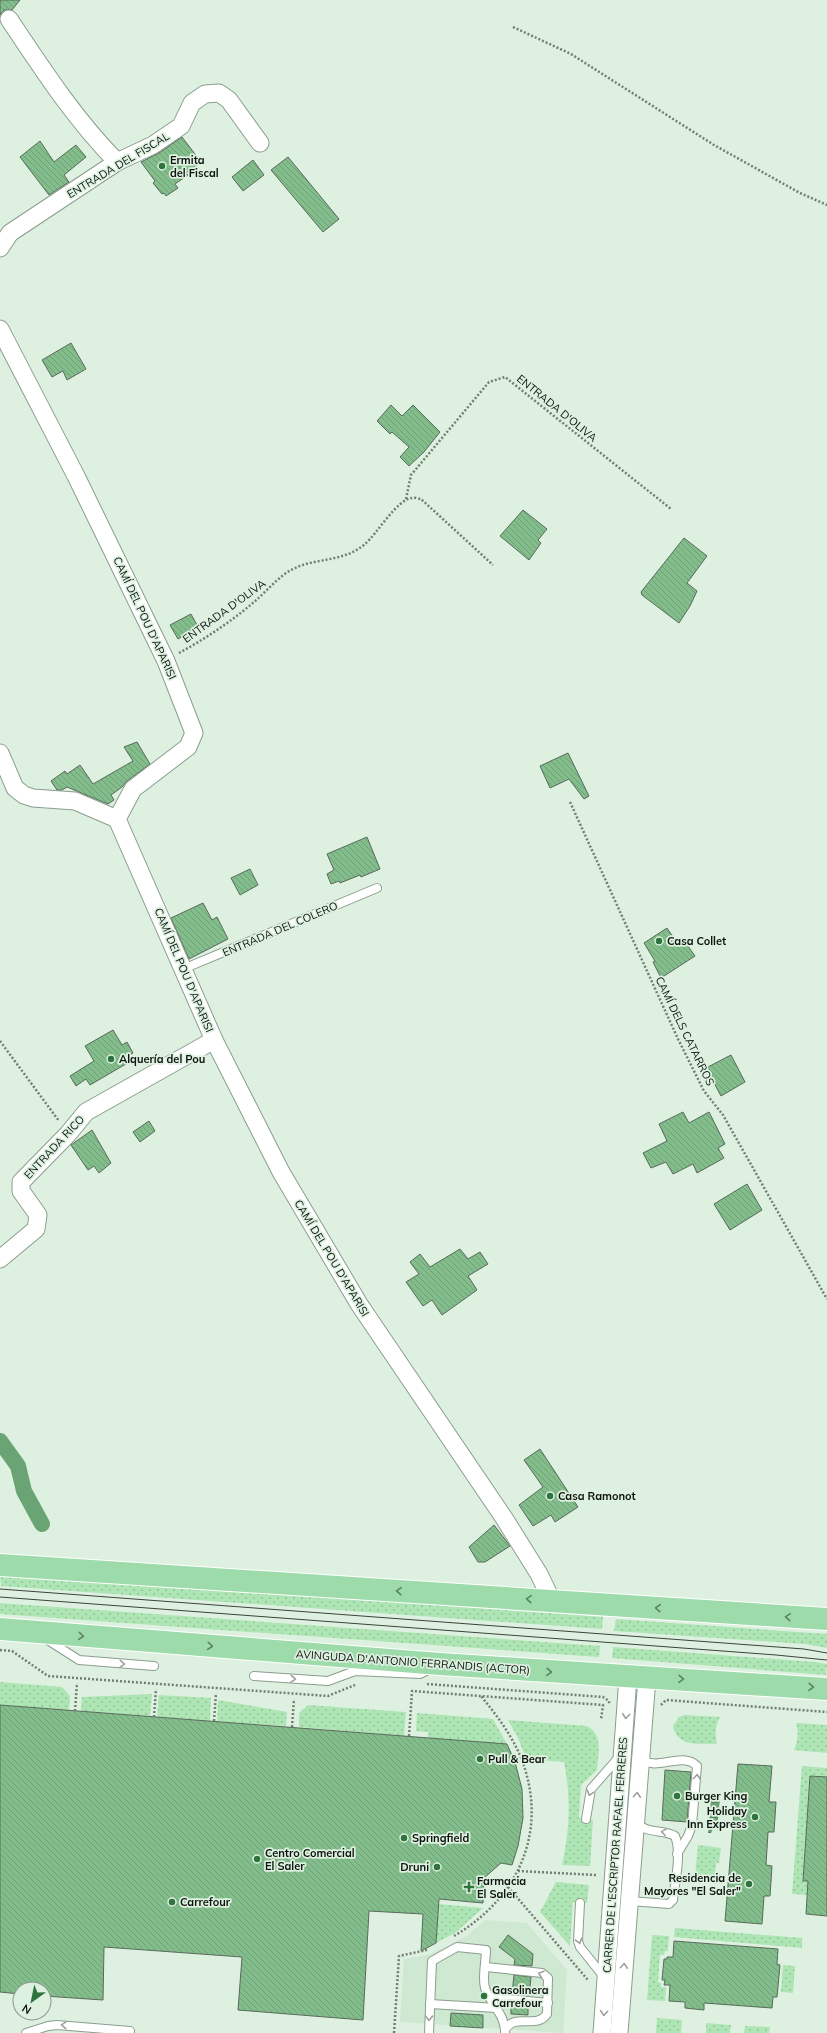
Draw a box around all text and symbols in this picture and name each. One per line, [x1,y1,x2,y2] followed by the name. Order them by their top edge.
[64,129,172,201] street label: ENTRADA DEL FISCAL
[170,153,219,180] place label: Ermita del Fiscal
[157,161,167,171] marker: Ermita del Fiscal
[514,371,600,445] street label: ENTRADA D'OLIVA
[110,554,180,682] street label: CAMÍ DEL POU D'APARISI
[180,576,268,646] street label: ENTRADA D'OLIVA
[220,898,340,960] street label: ENTRADA DEL COLERO
[151,906,217,1034] street label: CAMÍ DEL POU D'APARISI
[667,934,726,948] place label: Casa Collet
[654,936,664,946] marker: Casa Collet
[652,974,718,1088] street label: CAMÍ DELS CATARROS
[119,1052,205,1066] place label: Alquería del Pou
[106,1054,116,1064] marker: Alquería del Pou
[21,1112,87,1182] street label: ENTRADA RICO
[292,1197,372,1319] street label: CAMÍ DEL POU D'APARISI
[558,1489,636,1503] place label: Casa Ramonot
[545,1491,555,1501] marker: Casa Ramonot
[396,1586,402,1595] one-way arrow
[526,1595,532,1604] one-way arrow
[655,1604,661,1613] one-way arrow
[785,1612,791,1621] one-way arrow
[78,1631,84,1640] one-way arrow
[207,1641,213,1650] one-way arrow
[295,1647,531,1677] street label: AVINGUDA D'ANTONIO FERRANDIS (ACTOR)
[119,1660,125,1669] one-way arrow
[546,1668,552,1677] one-way arrow
[290,1674,296,1683] one-way arrow
[678,1675,684,1684] one-way arrow
[808,1683,814,1692] one-way arrow
[621,1713,630,1719] one-way arrow
[600,1736,630,1973] street label: CARRER DE L'ESCRIPTOR RAFAEL FERRERES
[488,1752,547,1766] place label: Pull & Bear
[475,1754,485,1764] marker: Pull & Bear
[693,1774,702,1780] one-way arrow
[685,1789,747,1803] place label: Burger King
[586,1790,595,1797] one-way arrow
[672,1791,682,1801] marker: Burger King
[633,1792,642,1798] one-way arrow
[687,1804,747,1831] place label: Holiday Inn Express
[750,1812,760,1822] marker: Holiday Inn Express
[661,1828,667,1837] one-way arrow
[412,1831,469,1845] place label: Springfield
[399,1833,409,1843] marker: Springfield
[265,1846,355,1873] place label: Centro Comercial El Saler
[252,1854,262,1864] marker: Centro Comercial El Saler
[400,1860,429,1874] place label: Druni
[432,1862,442,1872] marker: Druni
[644,1871,741,1898] place label: Residencia de Mayores "El Saler"
[477,1874,526,1901] place label: Farmacia El Saler
[744,1879,754,1889] marker: Residencia de Mayores "El Saler"
[464,1882,474,1892] marker: Farmacia El Saler
[180,1895,231,1909] place label: Carrefour
[167,1897,177,1907] marker: Carrefour
[575,1938,583,1945] one-way arrow
[620,1963,629,1969] one-way arrow
[537,1971,544,1979] one-way arrow
[12,1981,52,2021] north arrow
[492,1983,549,2010] place label: Gasolinera Carrefour
[479,1991,489,2001] marker: Gasolinera Carrefour
[19,2001,34,2018] text: N
[599,2010,608,2016] one-way arrow
[425,2015,434,2021] one-way arrow
[61,2021,67,2030] one-way arrow

